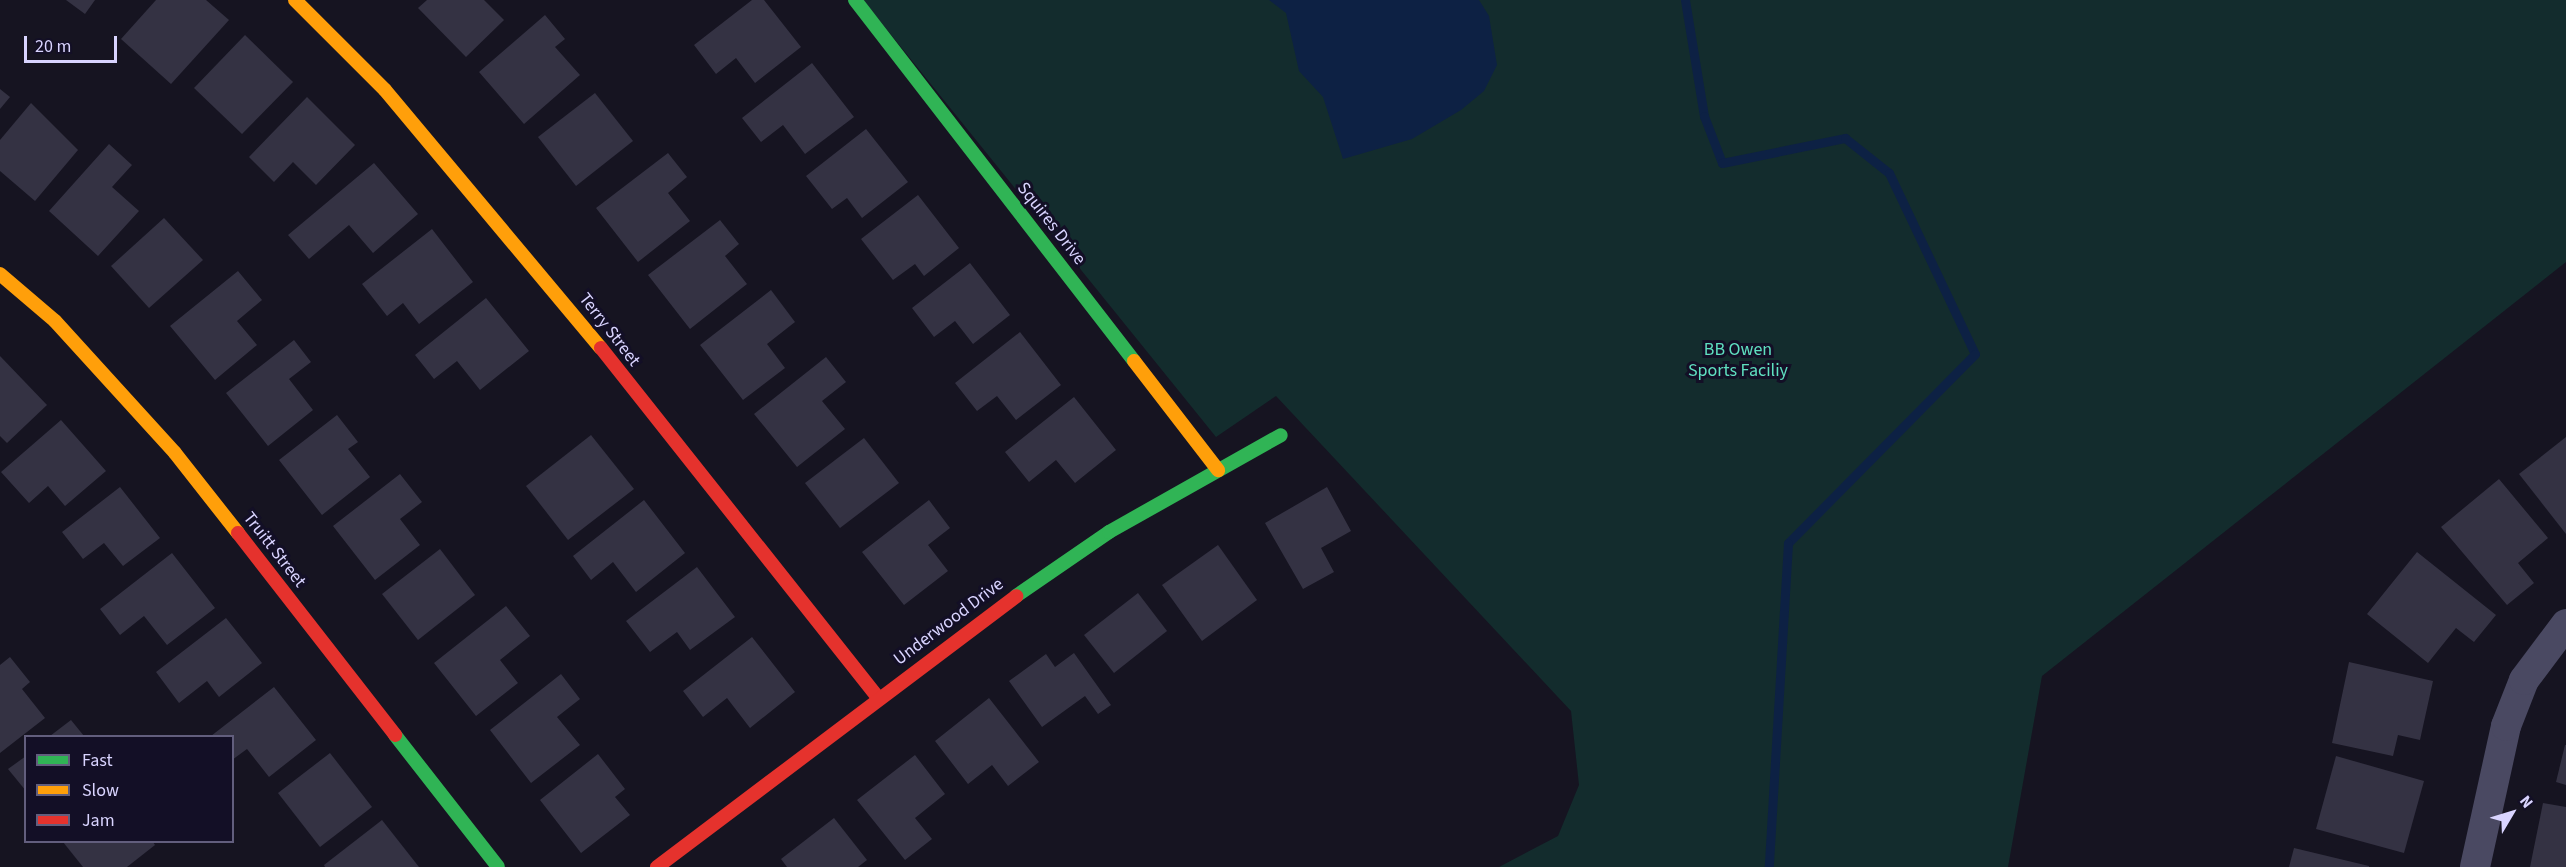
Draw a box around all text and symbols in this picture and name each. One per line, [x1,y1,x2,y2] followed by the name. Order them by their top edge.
[27,24,120,62] scale bar
[35,34,71,59] text: 20 m
[1012,178,1090,270] street label: Squires Drive
[574,289,644,371] street label: Terry Street
[1688,340,1788,382] park label: BB Owen Sports Faciliy
[238,508,310,592] street label: Truitt Street
[890,574,1008,670] street label: Underwood Drive
[24,735,234,843] legend
[82,748,113,773] text: Fast
[82,778,119,803] text: Slow
[2482,783,2542,843] north arrow
[2514,791,2538,813] text: N
[82,808,115,833] text: Jam

